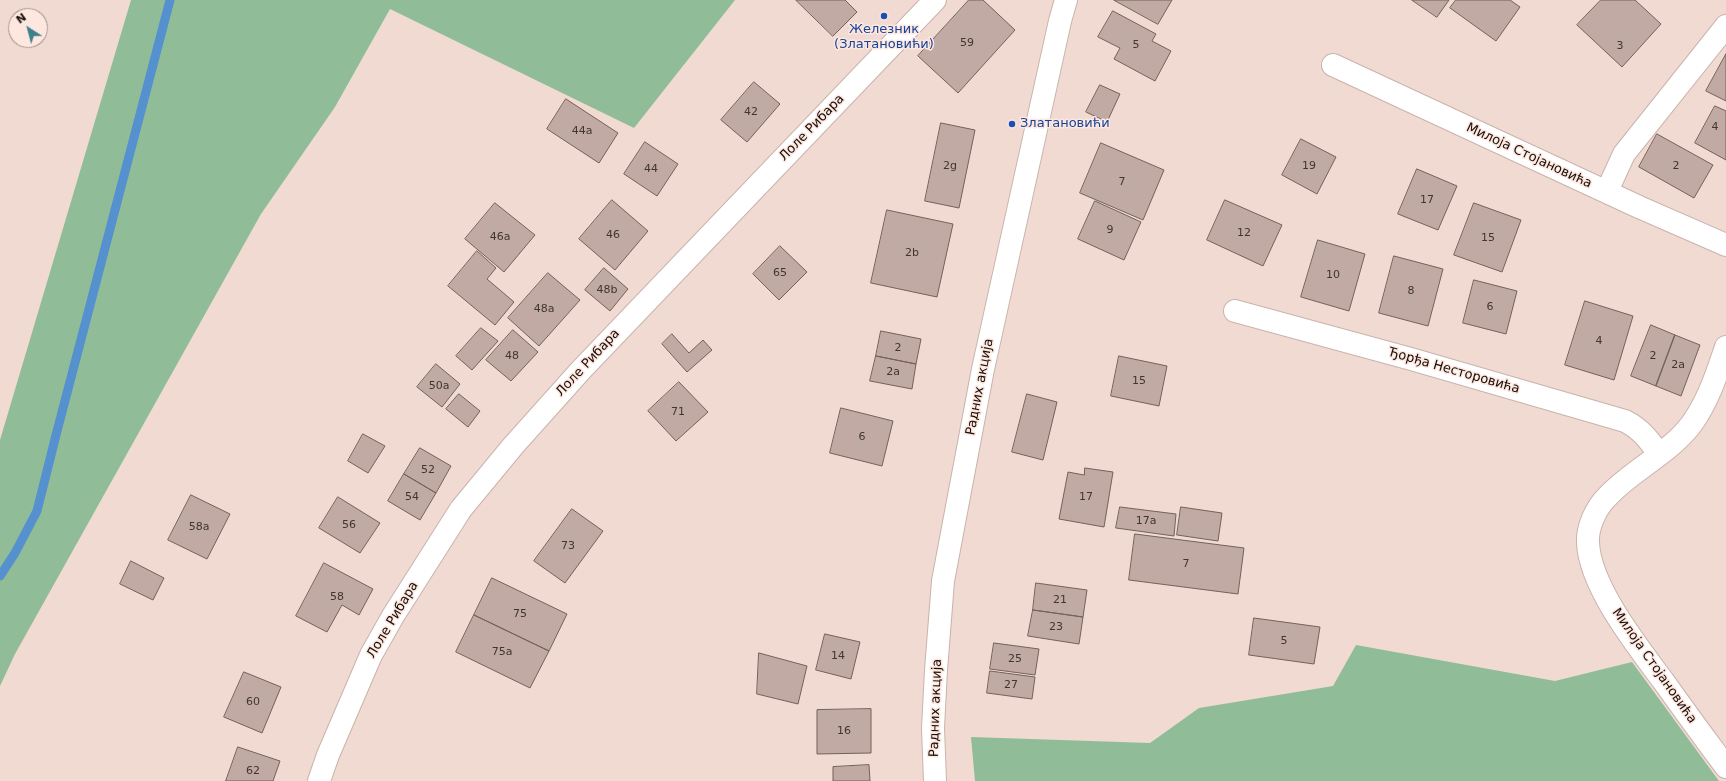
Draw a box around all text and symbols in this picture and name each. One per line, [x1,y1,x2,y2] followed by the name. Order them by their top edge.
[8,8,48,48] north arrow
[14,11,29,27] text: N
[879,11,889,21] marker: Железник (Златановићи)
[834,22,934,53] place label: Железник (Златановићи)
[960,36,974,50] house number: 59
[1133,38,1139,52] house number: 5
[1617,39,1623,53] house number: 3
[776,91,848,165] street label: Лоле Рибара
[744,105,758,119] house number: 42
[1020,116,1110,132] place label: Златановићи
[1007,119,1017,129] marker: Златановићи
[1464,120,1594,192] street label: Милоја Стојановића
[1712,120,1718,134] house number: 4
[572,124,592,138] house number: 44a
[943,159,957,173] house number: 2g
[1302,159,1316,173] house number: 19
[1673,159,1679,173] house number: 2
[644,162,658,176] house number: 44
[1119,175,1125,189] house number: 7
[1420,193,1434,207] house number: 17
[1107,223,1113,237] house number: 9
[1237,226,1251,240] house number: 12
[606,228,620,242] house number: 46
[490,230,510,244] house number: 46a
[1481,231,1495,245] house number: 15
[905,246,919,260] house number: 2b
[773,266,787,280] house number: 65
[1326,268,1340,282] house number: 10
[597,283,617,297] house number: 48b
[1408,284,1414,298] house number: 8
[1487,300,1493,314] house number: 6
[534,302,554,316] house number: 48a
[553,326,623,400] street label: Лоле Рибара
[1596,334,1602,348] house number: 4
[963,337,997,437] street label: Радних акција
[895,341,901,355] house number: 2
[1387,345,1521,397] street label: Ђорђа Несторовића
[505,349,519,363] house number: 48
[1650,349,1656,363] house number: 2
[1671,358,1685,372] house number: 2a
[886,365,900,379] house number: 2a
[1132,374,1146,388] house number: 15
[429,379,449,393] house number: 50a
[671,405,685,419] house number: 71
[859,430,865,444] house number: 6
[421,463,435,477] house number: 52
[405,490,419,504] house number: 54
[1079,490,1093,504] house number: 17
[1136,514,1156,528] house number: 17a
[342,518,356,532] house number: 56
[189,520,209,534] house number: 58a
[561,539,575,553] house number: 73
[1183,557,1189,571] house number: 7
[364,579,422,661] street label: Лоле Рибара
[330,590,344,604] house number: 58
[1053,593,1067,607] house number: 21
[1608,605,1700,727] street label: Милоја Стојановића
[513,607,527,621] house number: 75
[1049,620,1063,634] house number: 23
[1281,634,1287,648] house number: 5
[492,645,512,659] house number: 75a
[831,649,845,663] house number: 14
[1008,652,1022,666] house number: 25
[926,659,946,757] street label: Радних акција
[1004,678,1018,692] house number: 27
[246,695,260,709] house number: 60
[837,724,851,738] house number: 16
[246,764,260,778] house number: 62

